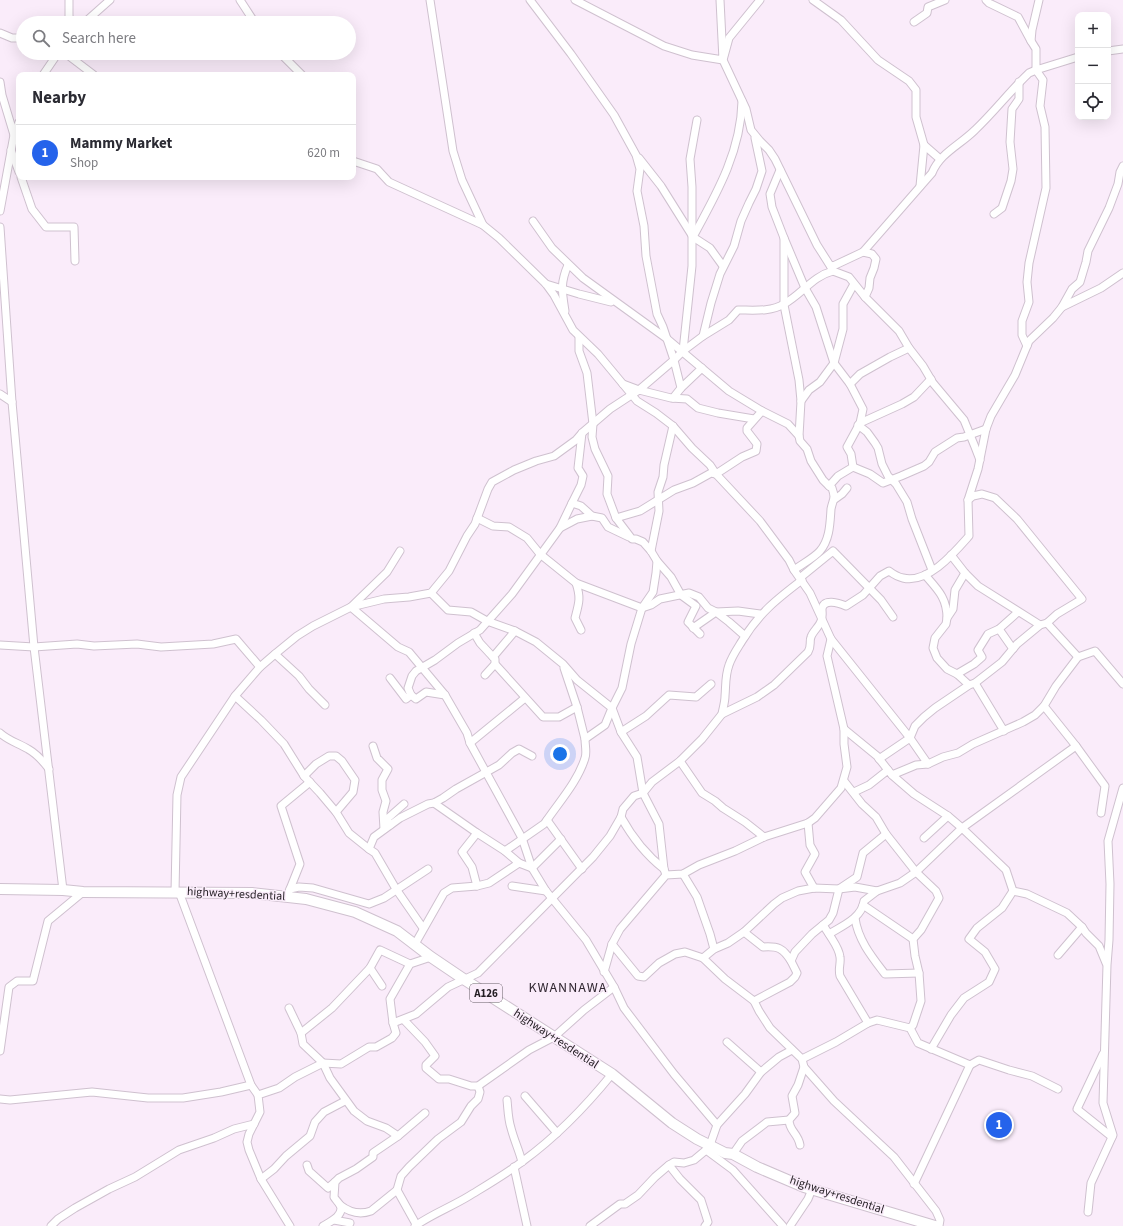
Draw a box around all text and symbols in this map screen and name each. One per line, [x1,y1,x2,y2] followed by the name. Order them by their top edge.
[1075,12,1111,120] map controls
[1075,12,1111,48] button: +
[16,16,356,60] search box
[30,27,52,49] icon: search
[62,28,136,49] text: Search here
[1075,48,1111,84] button: −
[1075,84,1111,120] button: locate
[32,86,86,110] text: Nearby
[70,133,172,154] text: Mammy Market
[42,144,48,162] text: 1
[307,144,340,162] text: 620 m
[70,154,98,172] text: Shop
[550,744,570,764] your location
[186,883,286,905] street label: highway+resdential
[529,978,607,998] district label: KWANNAWA
[470,984,502,1002] road number: A126
[510,1005,602,1073] street label: highway+resdential
[986,1110,1012,1140] pin: 1
[788,1172,886,1218] street label: highway+resdential

